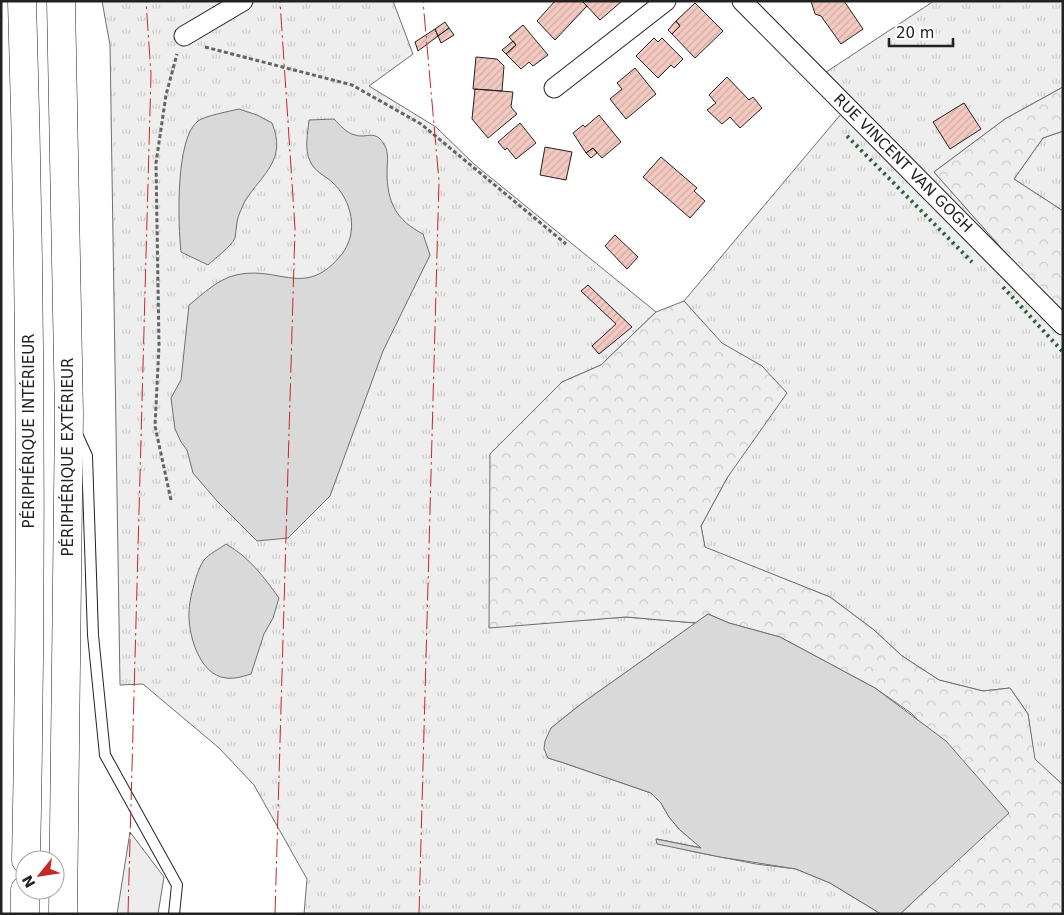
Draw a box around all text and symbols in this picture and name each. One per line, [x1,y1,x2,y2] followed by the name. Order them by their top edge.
[889,15,953,47] scale bar
[896,24,934,42] text: 20 m
[830,90,976,236] street label: RUE VINCENT VAN GOGH
[19,333,38,529] street label: PÉRIPHÉRIQUE INTÉRIEUR
[58,358,77,556] street label: PÉRIPHÉRIQUE EXTÉRIEUR
[15,850,65,900] north arrow
[19,872,39,891] text: N

